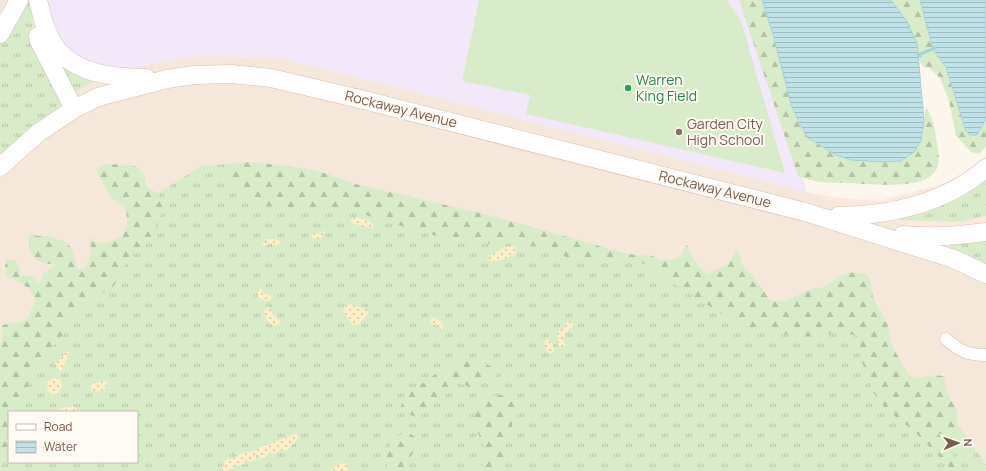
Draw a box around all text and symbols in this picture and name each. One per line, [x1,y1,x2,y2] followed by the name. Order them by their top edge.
[636,70,697,105] place label: Warren King Field
[623,83,633,93] marker: Warren King Field
[343,85,459,132] street label: Rockaway Avenue
[687,114,764,149] place label: Garden City High School
[674,127,684,137] marker: Garden City High School
[657,165,773,212] street label: Rockaway Avenue
[8,411,138,463] legend
[44,418,72,435] text: Road
[938,423,978,463] north arrow
[44,438,78,455] text: Water
[961,438,976,447] text: N

